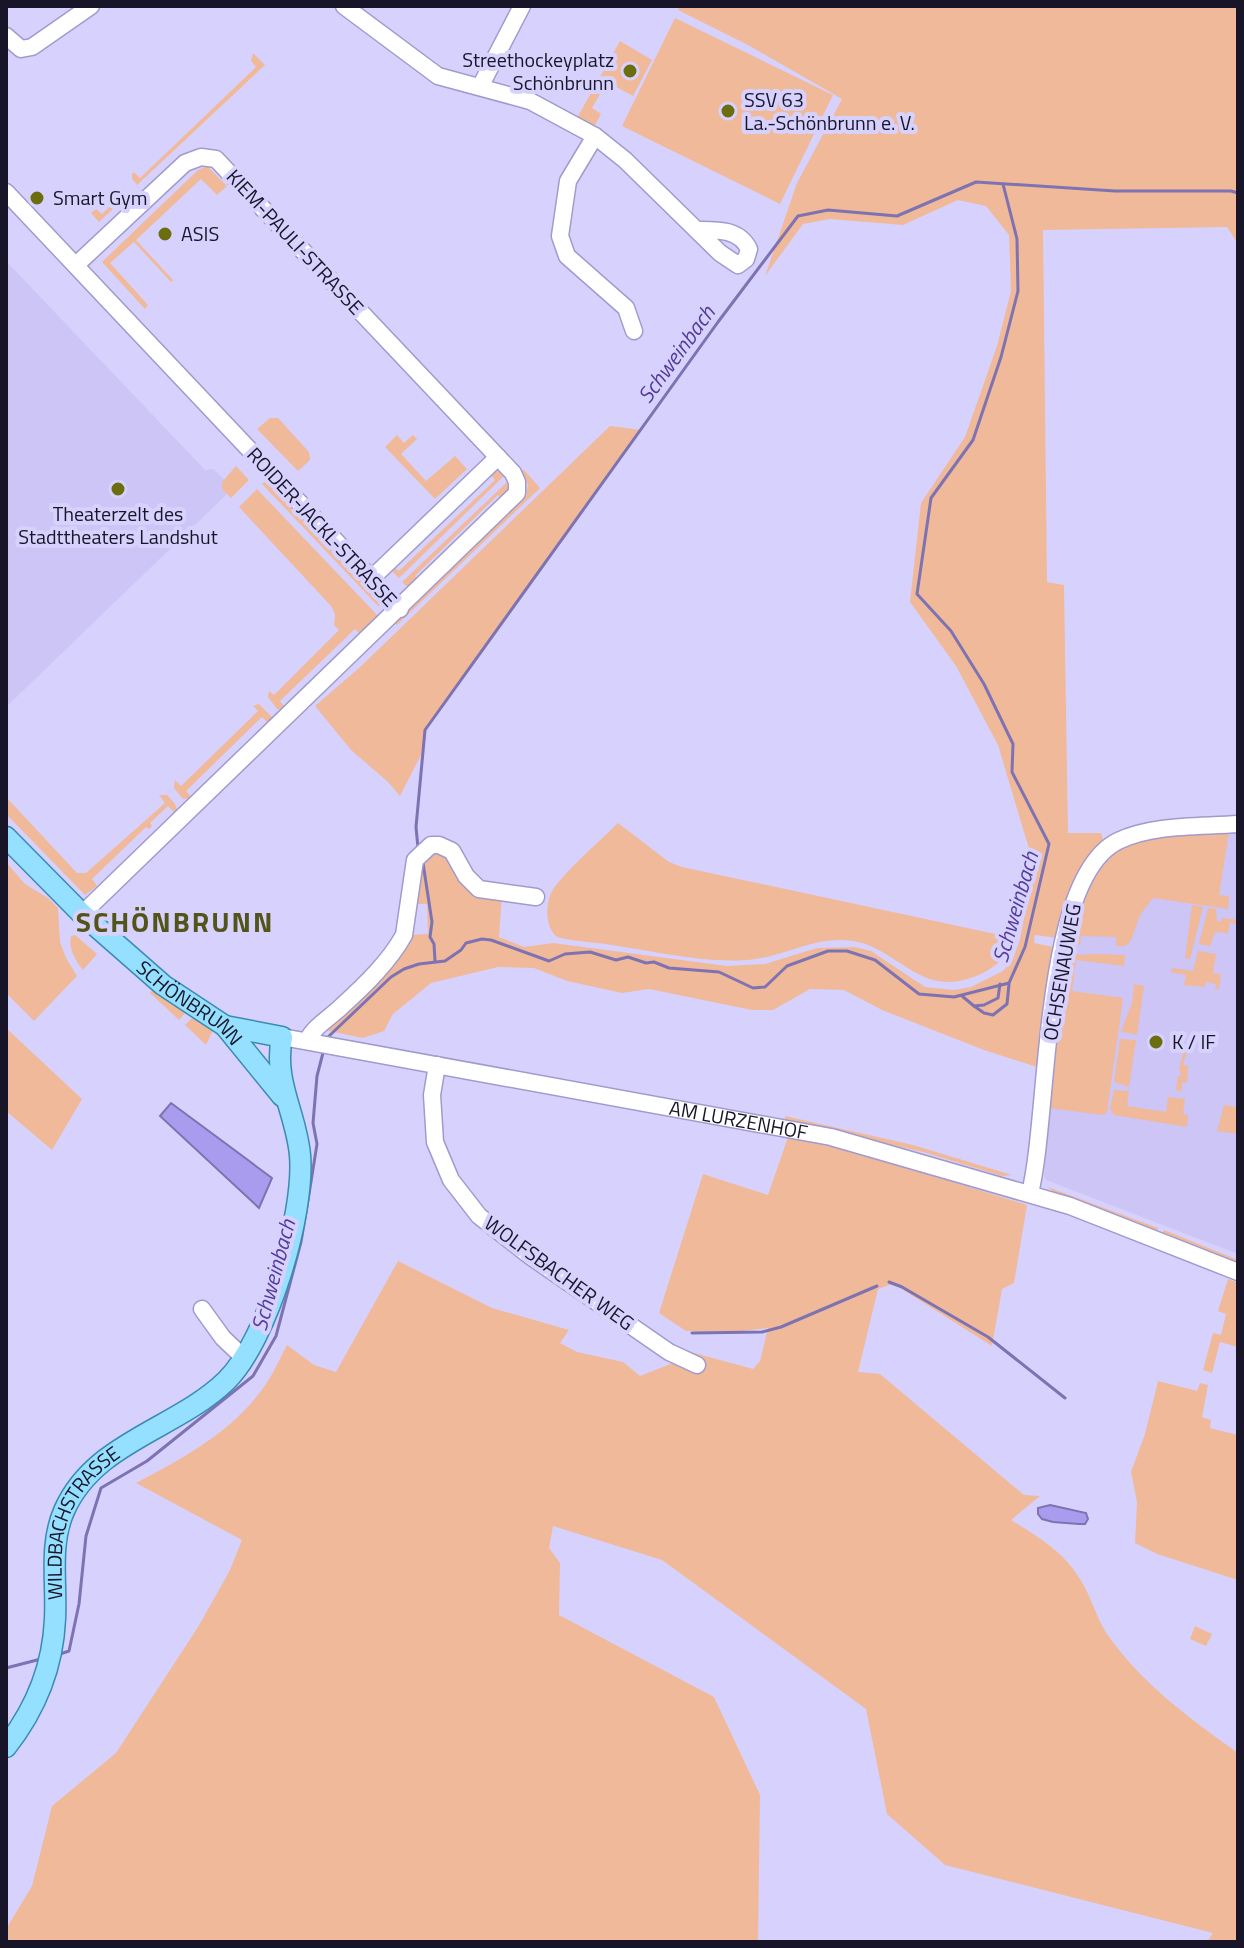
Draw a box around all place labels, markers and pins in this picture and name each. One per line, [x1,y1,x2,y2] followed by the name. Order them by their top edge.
[462,44,614,98] place label: Streethockeyplatz Schönbrunn
[621,62,639,80] marker: Streethockeyplatz Schönbrunn
[744,84,915,138] place label: SSV 63 La.-Schönbrunn e. V.
[719,102,737,120] marker: SSV 63 La.-Schönbrunn e. V.
[53,182,147,213] place label: Smart Gym
[28,189,46,207] marker: Smart Gym
[181,218,219,249] place label: ASIS
[156,225,174,243] marker: ASIS
[109,480,127,498] marker: Theaterzelt des Stadttheaters Landshut
[18,498,218,552] place label: Theaterzelt des Stadttheaters Landshut
[1172,1026,1216,1057] place label: K / IF
[1147,1033,1165,1051] marker: K / IF

